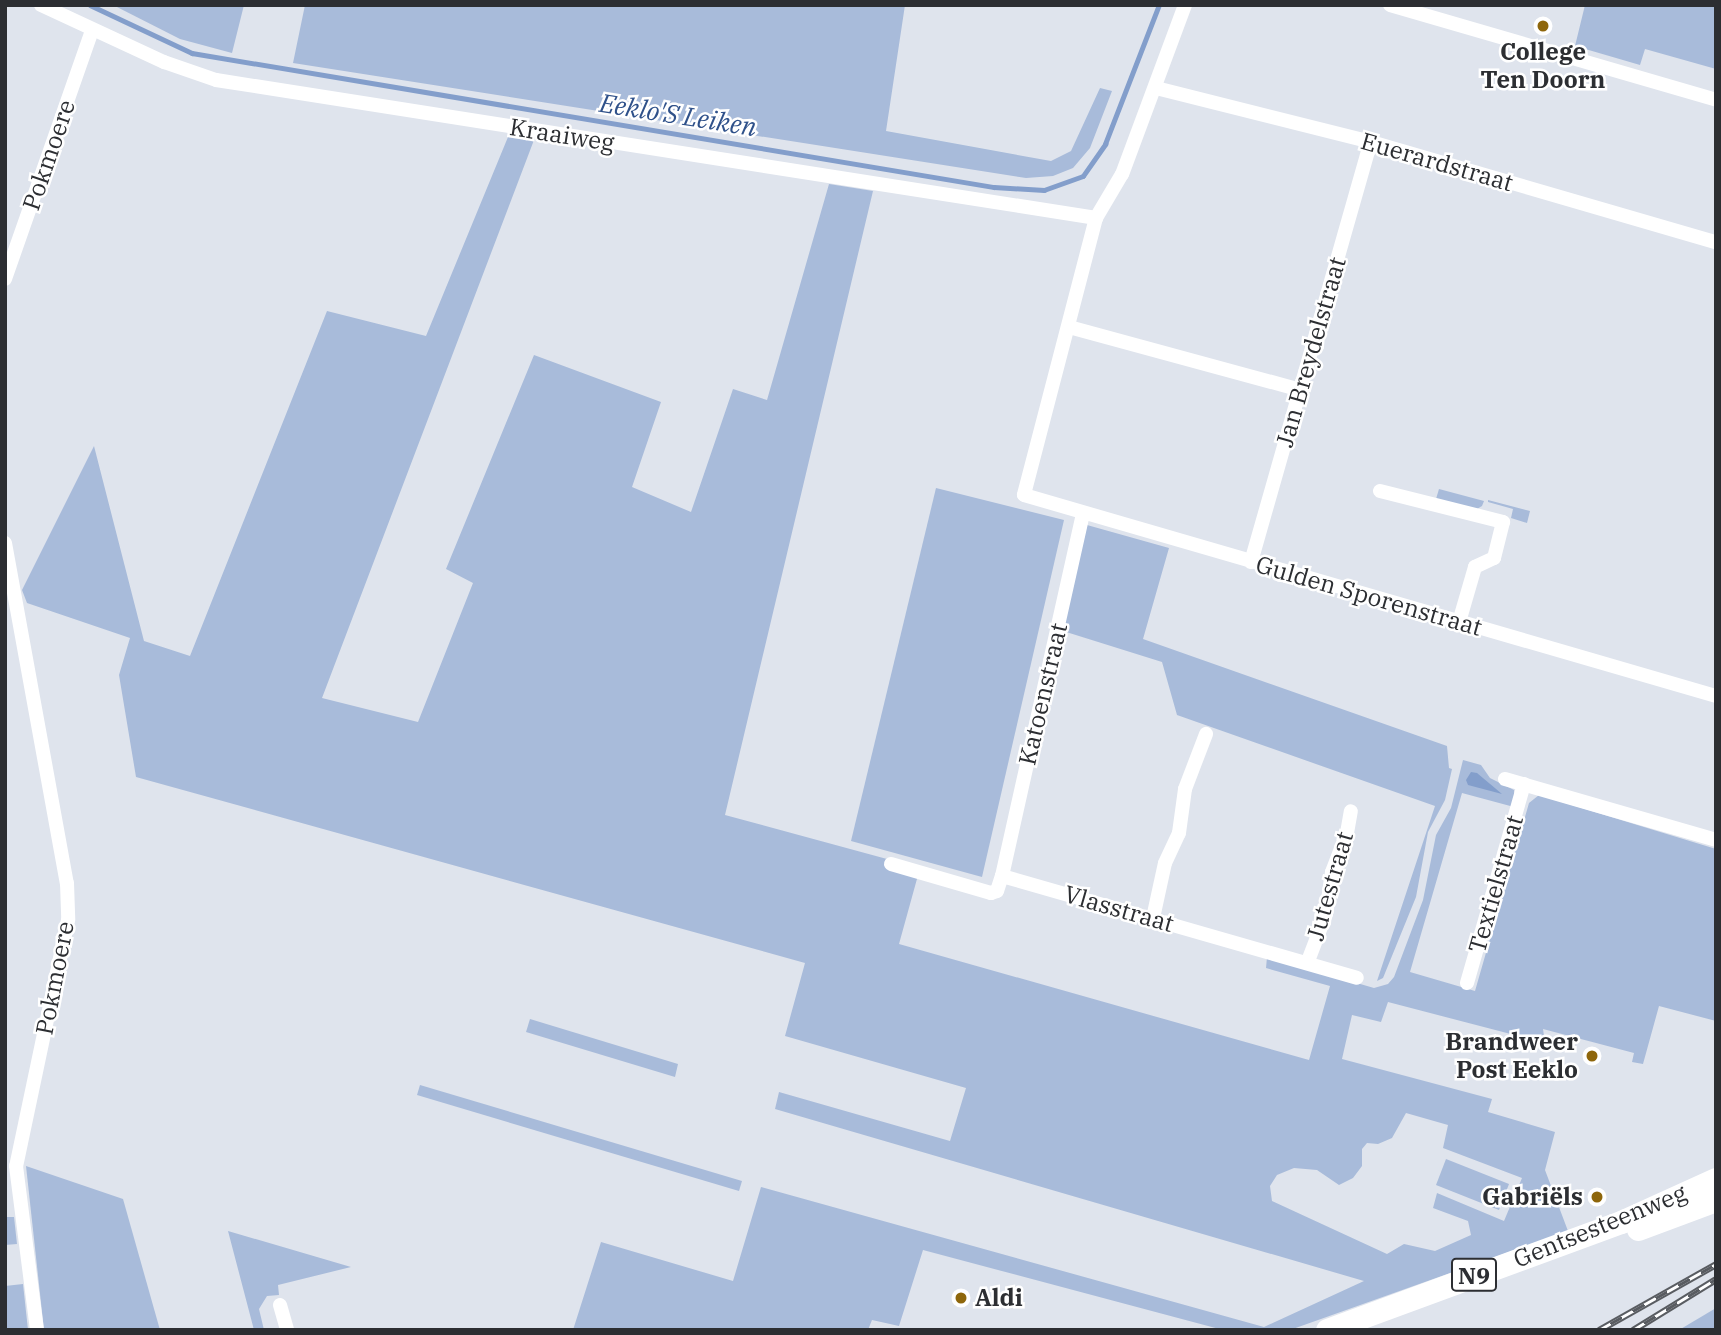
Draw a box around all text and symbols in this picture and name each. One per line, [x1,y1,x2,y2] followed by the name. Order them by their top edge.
[1535,18,1551,34] marker: College Ten Doorn
[1480,38,1606,94] place label: College Ten Doorn
[597,87,759,143] water label: Eeklo'S Leiken
[17,96,81,214] street label: Pokmoere
[508,113,616,157] street label: Kraaiweg
[1357,126,1517,198] street label: Euerardstraat
[1270,254,1352,450] street label: Jan Breydelstraat
[1253,550,1485,642] street label: Gulden Sporenstraat
[1013,620,1073,768] street label: Katoenstraat
[1463,812,1529,956] street label: Textielstraat
[1301,828,1359,944] street label: Jutestraat
[1061,880,1177,938] street label: Vlasstraat
[30,919,80,1037] street label: Pokmoere
[1445,1028,1578,1084] place label: Brandweer Post Eeklo
[1584,1048,1600,1064] marker: Brandweer Post Eeklo
[1509,1178,1691,1274] street label: Gentsesteenweg
[1482,1183,1583,1211] place label: Gabriëls
[1589,1189,1605,1205] marker: Gabriëls
[1450,1256,1498,1294] road number: N9
[975,1284,1023,1312] place label: Aldi
[953,1290,969,1306] marker: Aldi

